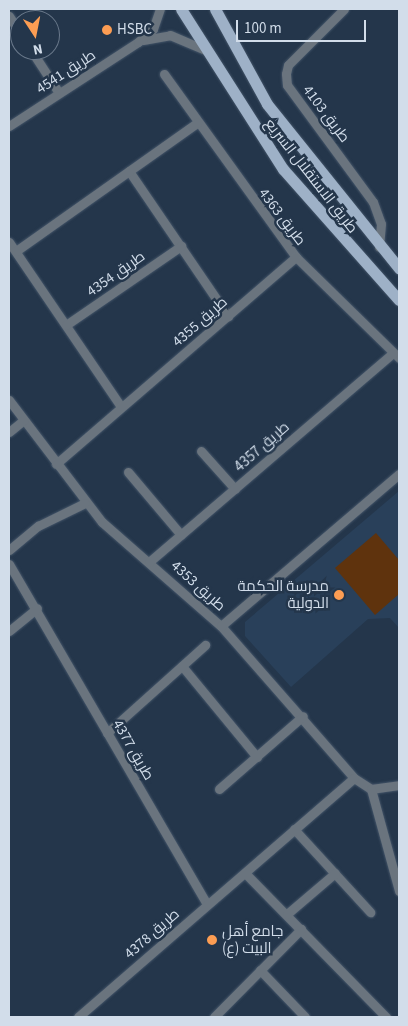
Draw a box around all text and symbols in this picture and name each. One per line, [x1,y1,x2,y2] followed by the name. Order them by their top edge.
[10,10,60,60] north arrow
[238,10,368,42] scale bar
[244,18,282,39] text: 100 m
[117,21,152,39] place label: HSBC
[101,24,113,36] marker: HSBC
[31,38,44,59] text: N
[33,46,99,98] street label: طريق 4541
[299,82,353,146] street label: طريق 4103
[261,115,361,237] street label: طريق الاستقلال السريع
[255,185,309,249] street label: طريق 4363
[83,247,149,301] street label: طريق 4354
[169,293,231,351] street label: طريق 4355
[231,418,293,476] street label: طريق 4357
[167,557,229,615] street label: طريق 4353
[237,577,329,612] place label: مدرسة الحكمة الدولية
[333,589,345,601] marker: مدرسة الحكمة الدولية
[108,716,158,784] street label: طريق 4377
[121,905,183,963] street label: طريق 4378
[222,922,283,957] place label: جامع أهل البيت (ع)
[206,934,218,946] marker: جامع أهل البيت (ع)

